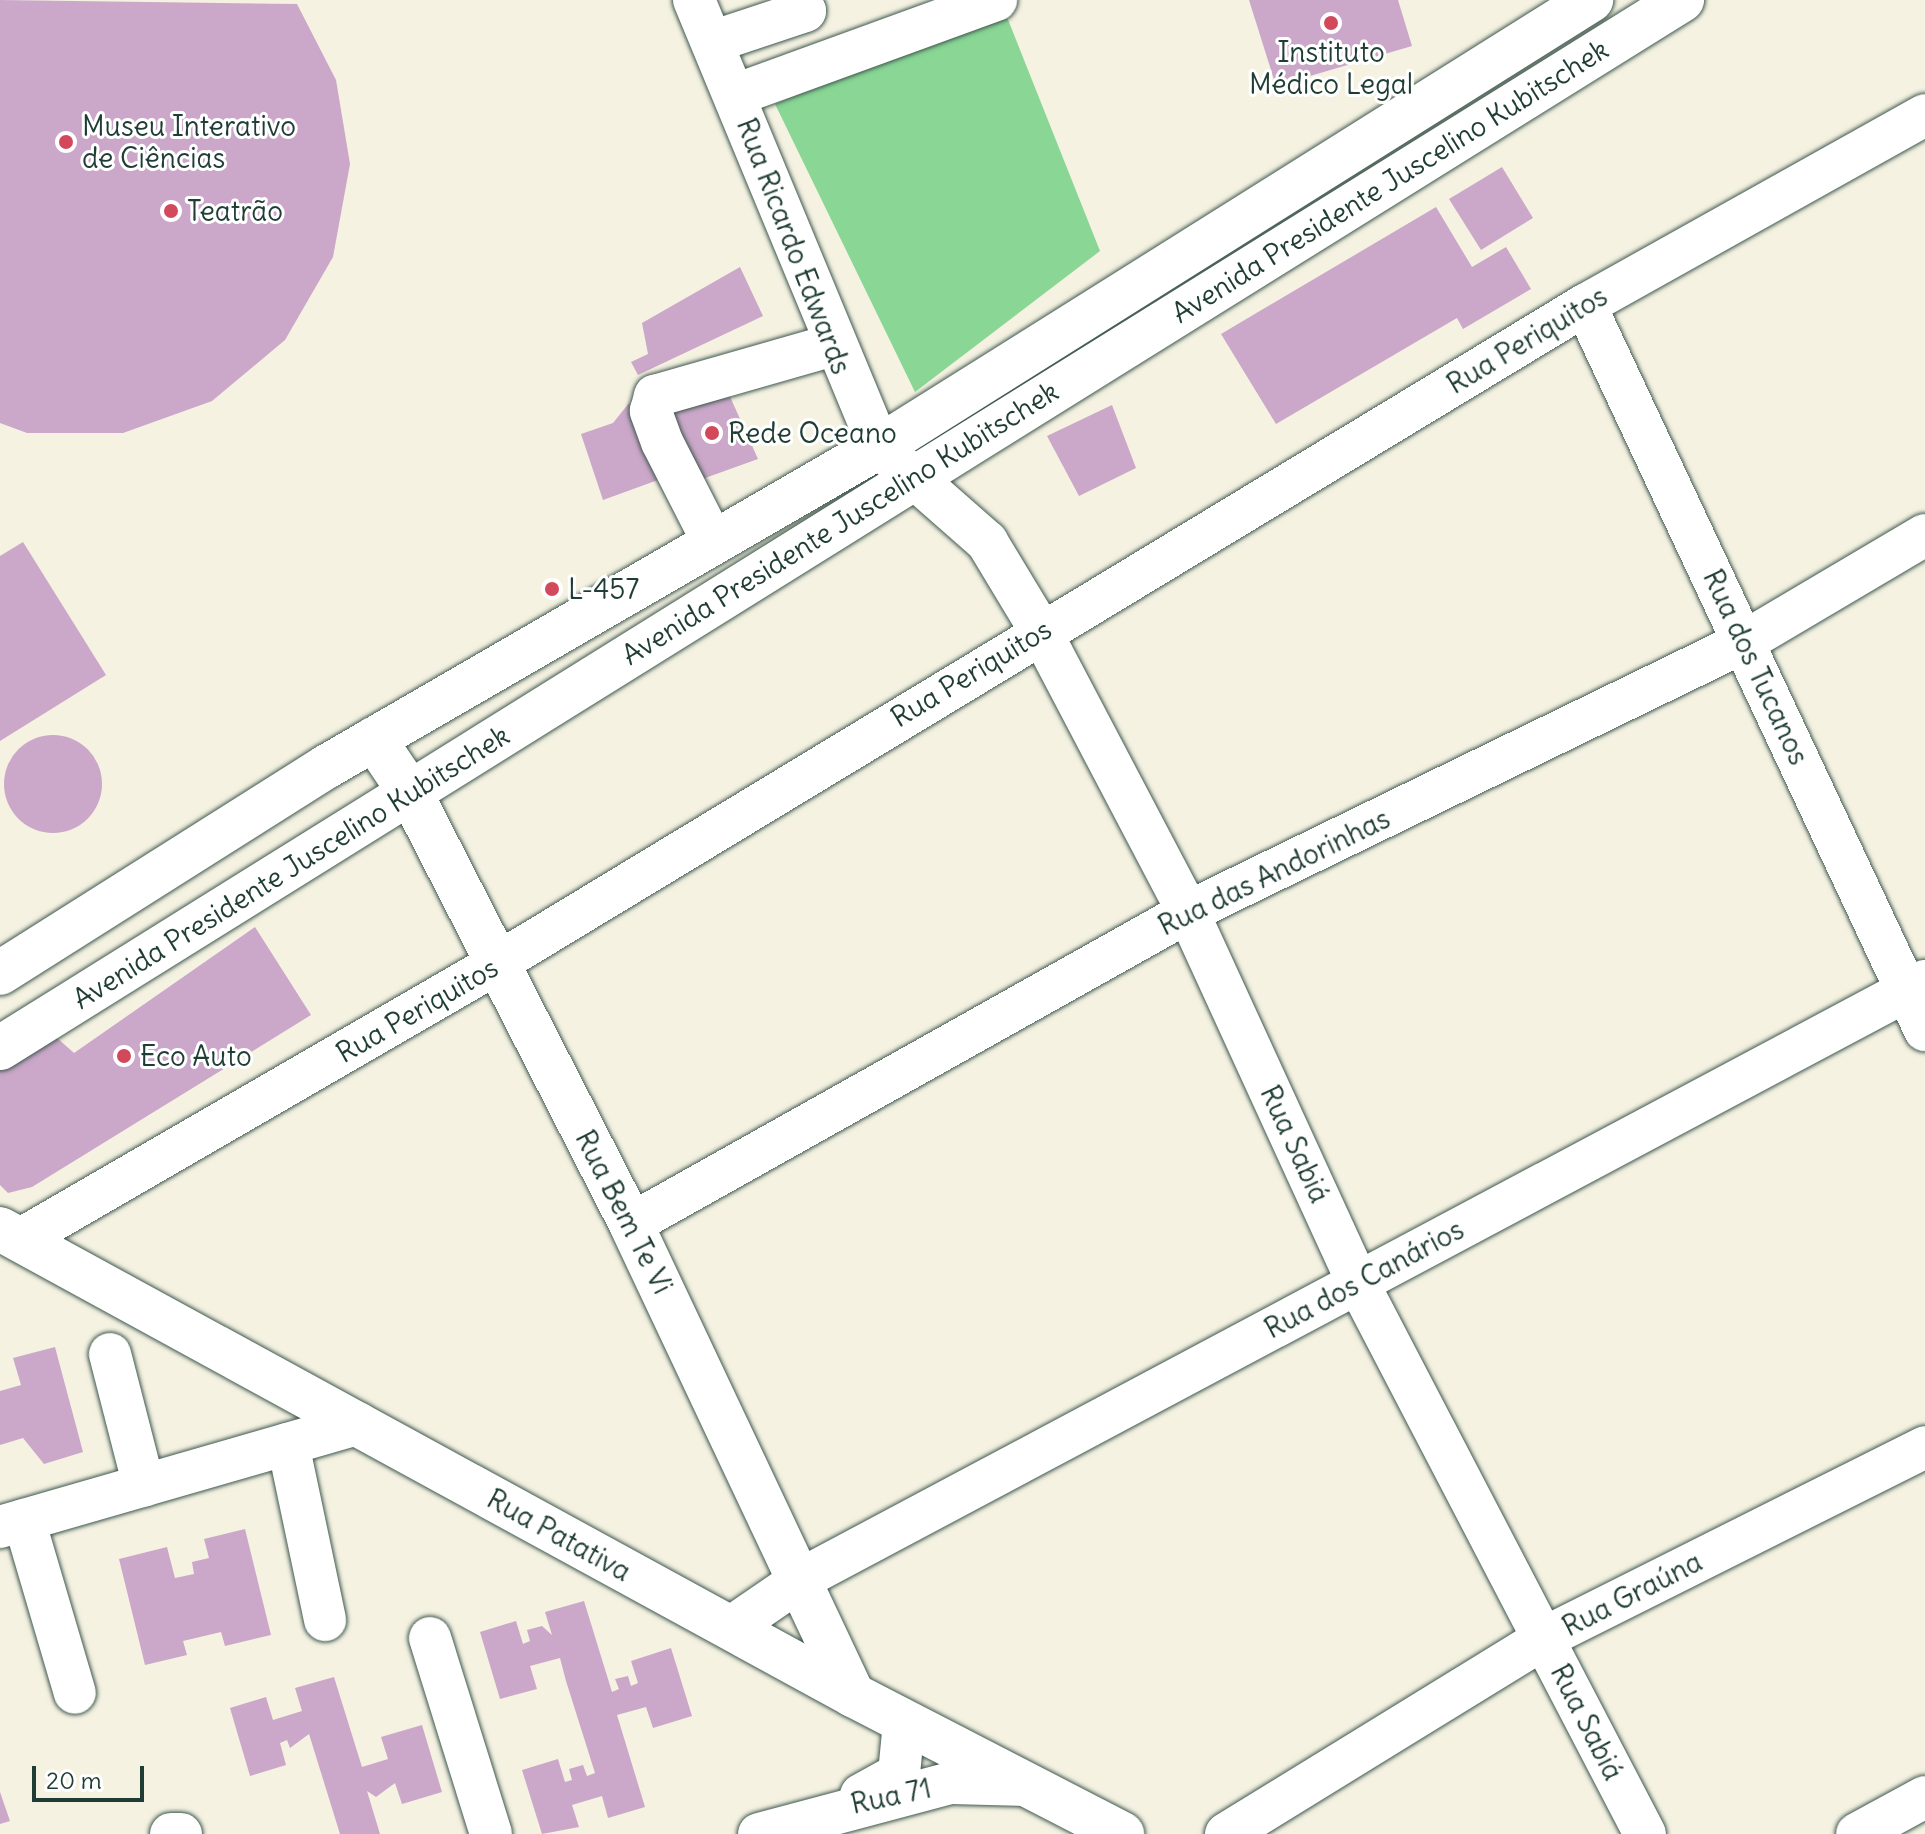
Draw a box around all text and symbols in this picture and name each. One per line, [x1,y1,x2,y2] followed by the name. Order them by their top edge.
[1322,14,1340,32] marker: Instituto Médico Legal
[1166,32,1614,330] street label: Avenida Presidente Juscelino Kubitschek
[1249,35,1413,101] place label: Instituto Médico Legal
[82,109,296,175] place label: Museu Interativo de Ciências
[730,113,858,379] street label: Rua Ricardo Edwards
[57,133,75,151] marker: Museu Interativo de Ciências
[187,194,283,228] place label: Teatrão
[162,202,180,220] marker: Teatrão
[1441,279,1613,401] street label: Rua Periquitos
[616,374,1064,672] street label: Avenida Presidente Juscelino Kubitschek
[728,416,897,450] place label: Rede Oceano
[703,424,721,442] marker: Rede Oceano
[1696,564,1816,770] street label: Rua dos Tucanos
[568,572,639,606] place label: L-457
[543,580,561,598] marker: L-457
[885,612,1057,734] street label: Rua Periquitos
[67,718,515,1016] street label: Avenida Presidente Juscelino Kubitschek
[1153,801,1395,943] street label: Rua das Andorinhas
[330,950,504,1070] street label: Rua Periquitos
[140,1039,252,1073] place label: Eco Auto
[115,1047,133,1065] marker: Eco Auto
[1253,1080,1337,1208] street label: Rua Sabiá
[568,1124,680,1300] street label: Rua Bem Te Vi
[1259,1212,1469,1346] street label: Rua dos Canários
[481,1482,637,1588] street label: Rua Patativa
[1557,1544,1707,1644] street label: Rua Graúna
[1543,1658,1631,1786] street label: Rua Sabiá
[36,1750,148,1800] scale bar
[46,1765,102,1795] text: 20 m
[848,1771,934,1821] street label: Rua 71

